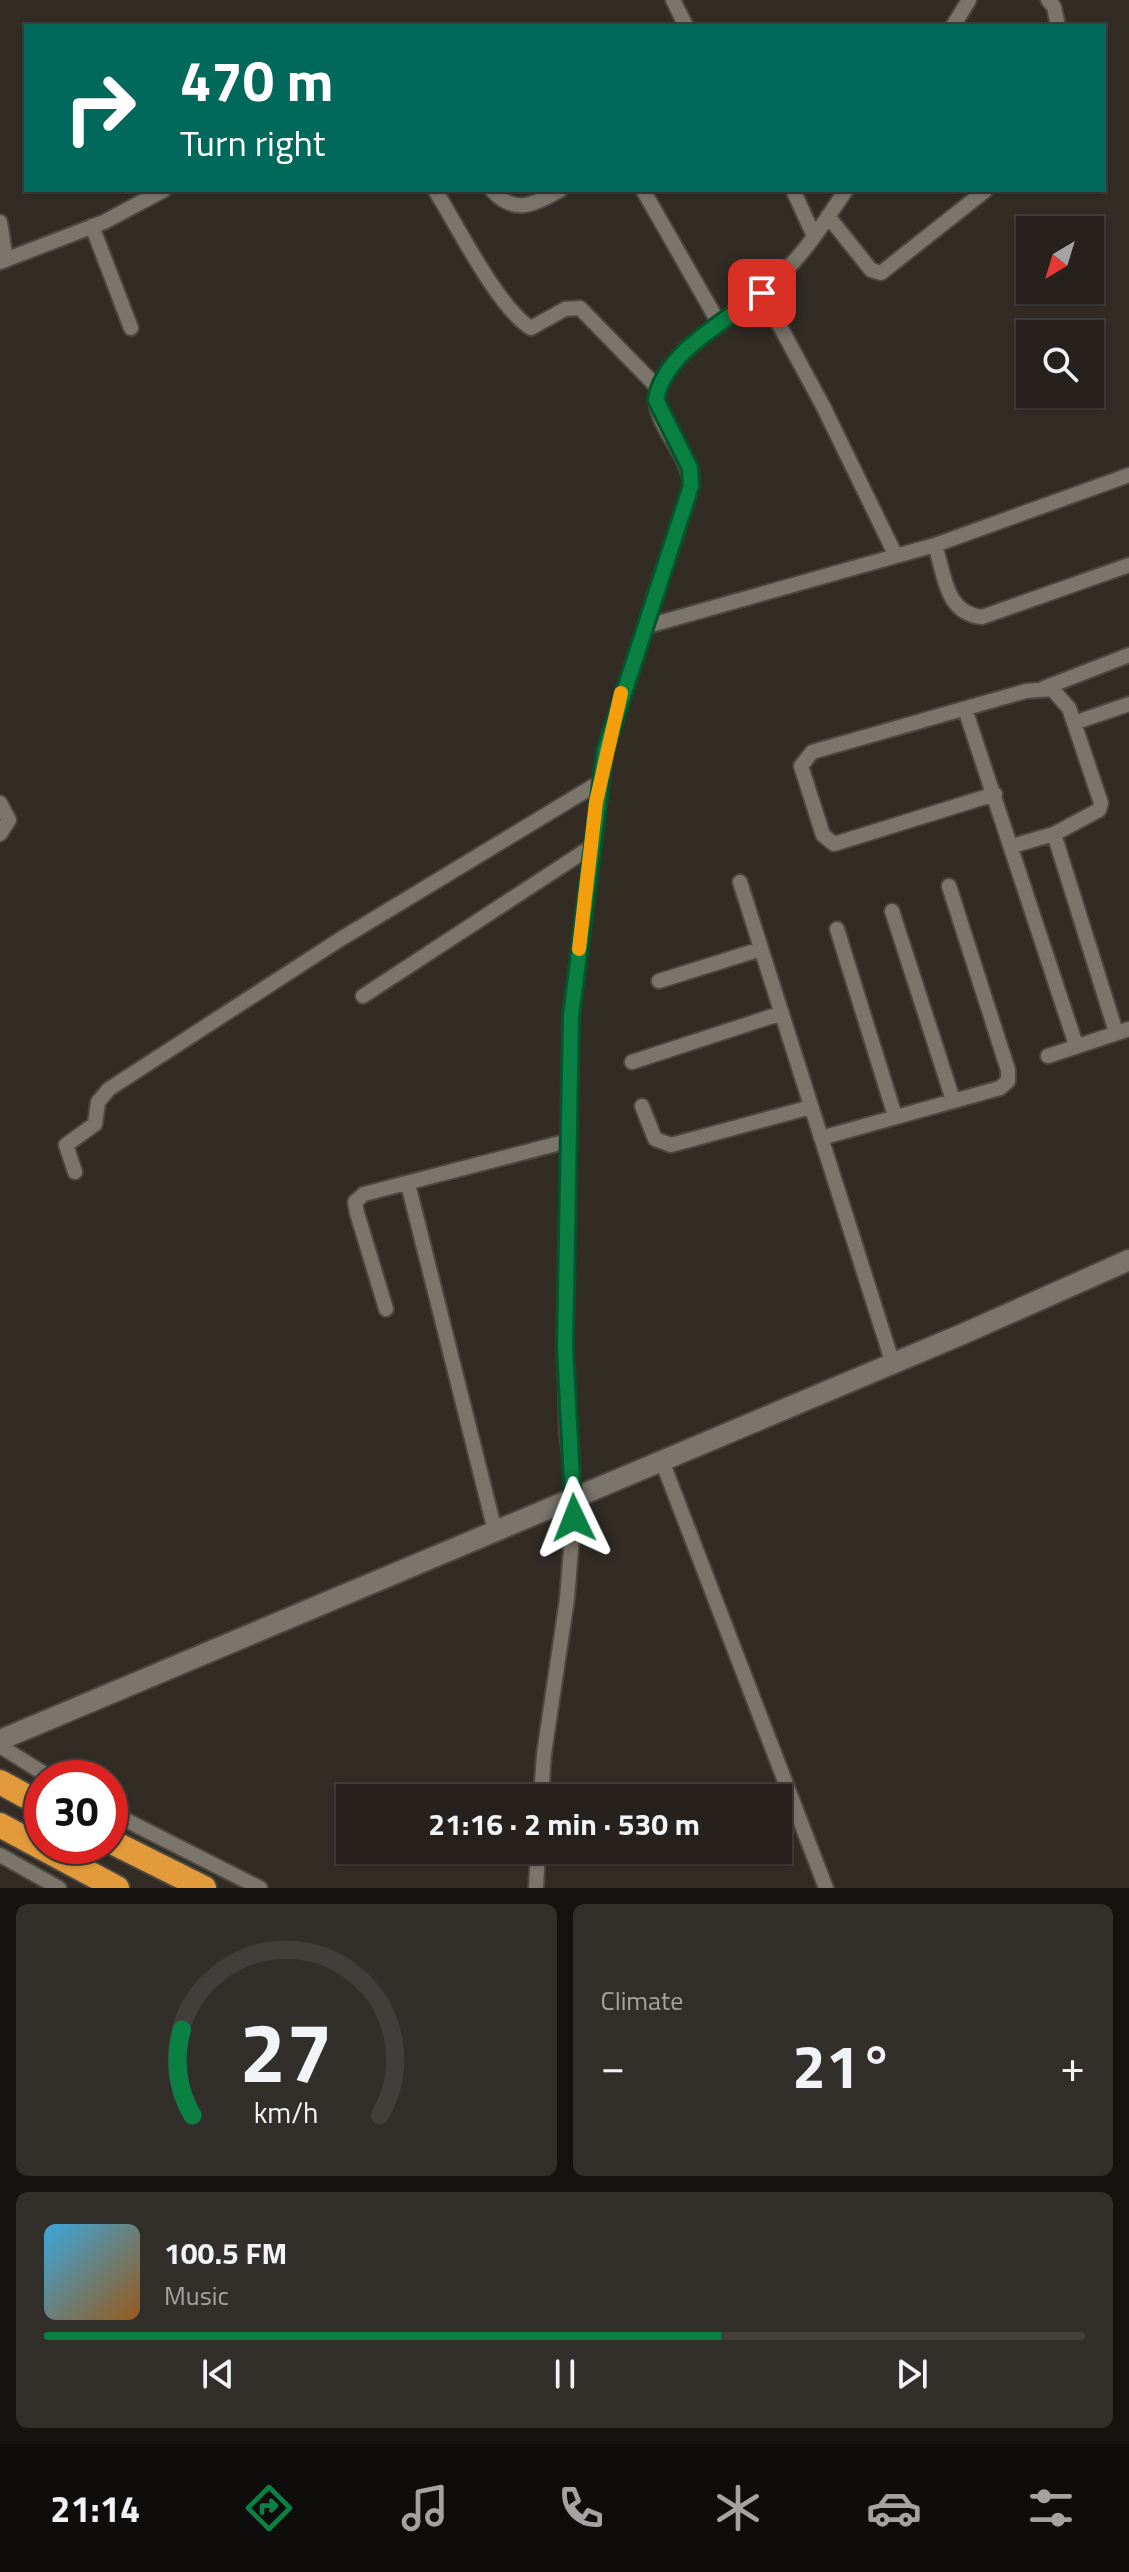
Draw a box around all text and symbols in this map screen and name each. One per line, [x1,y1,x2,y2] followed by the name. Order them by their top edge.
[180,38,333,123] text: 470 m
[48,56,152,160] icon: right
[180,115,325,170] text: Turn right
[1016,216,1104,304] north arrow
[1016,216,1104,408] map controls
[728,259,796,327] pin
[740,271,784,315] icon: arrive
[1016,320,1104,408] button: search
[532,1476,616,1560] position arrow
[24,1760,128,1864] speed limit sign: 30
[428,1801,700,1847] text: 21:16 · 2 min · 530 m
[601,1981,683,2020] text: Climate
[240,1988,333,2114] text: 27
[792,2020,893,2111] text: 21°
[601,2032,625,2099] text: −
[1060,2032,1085,2099] text: +
[254,2091,319,2134] text: km/h
[164,2230,287,2276] text: 100.5 FM
[164,2276,229,2315] text: Music
[196,2352,240,2396] icon: previous
[543,2352,587,2396] icon: pause
[890,2352,934,2396] icon: next
[241,2480,297,2536] icon: directions
[397,2480,453,2536] icon: music
[553,2480,609,2536] icon: phone
[710,2480,766,2536] icon: climate
[866,2480,922,2536] icon: car
[1023,2480,1079,2536] icon: filters
[50,2481,140,2536] text: 21:14

